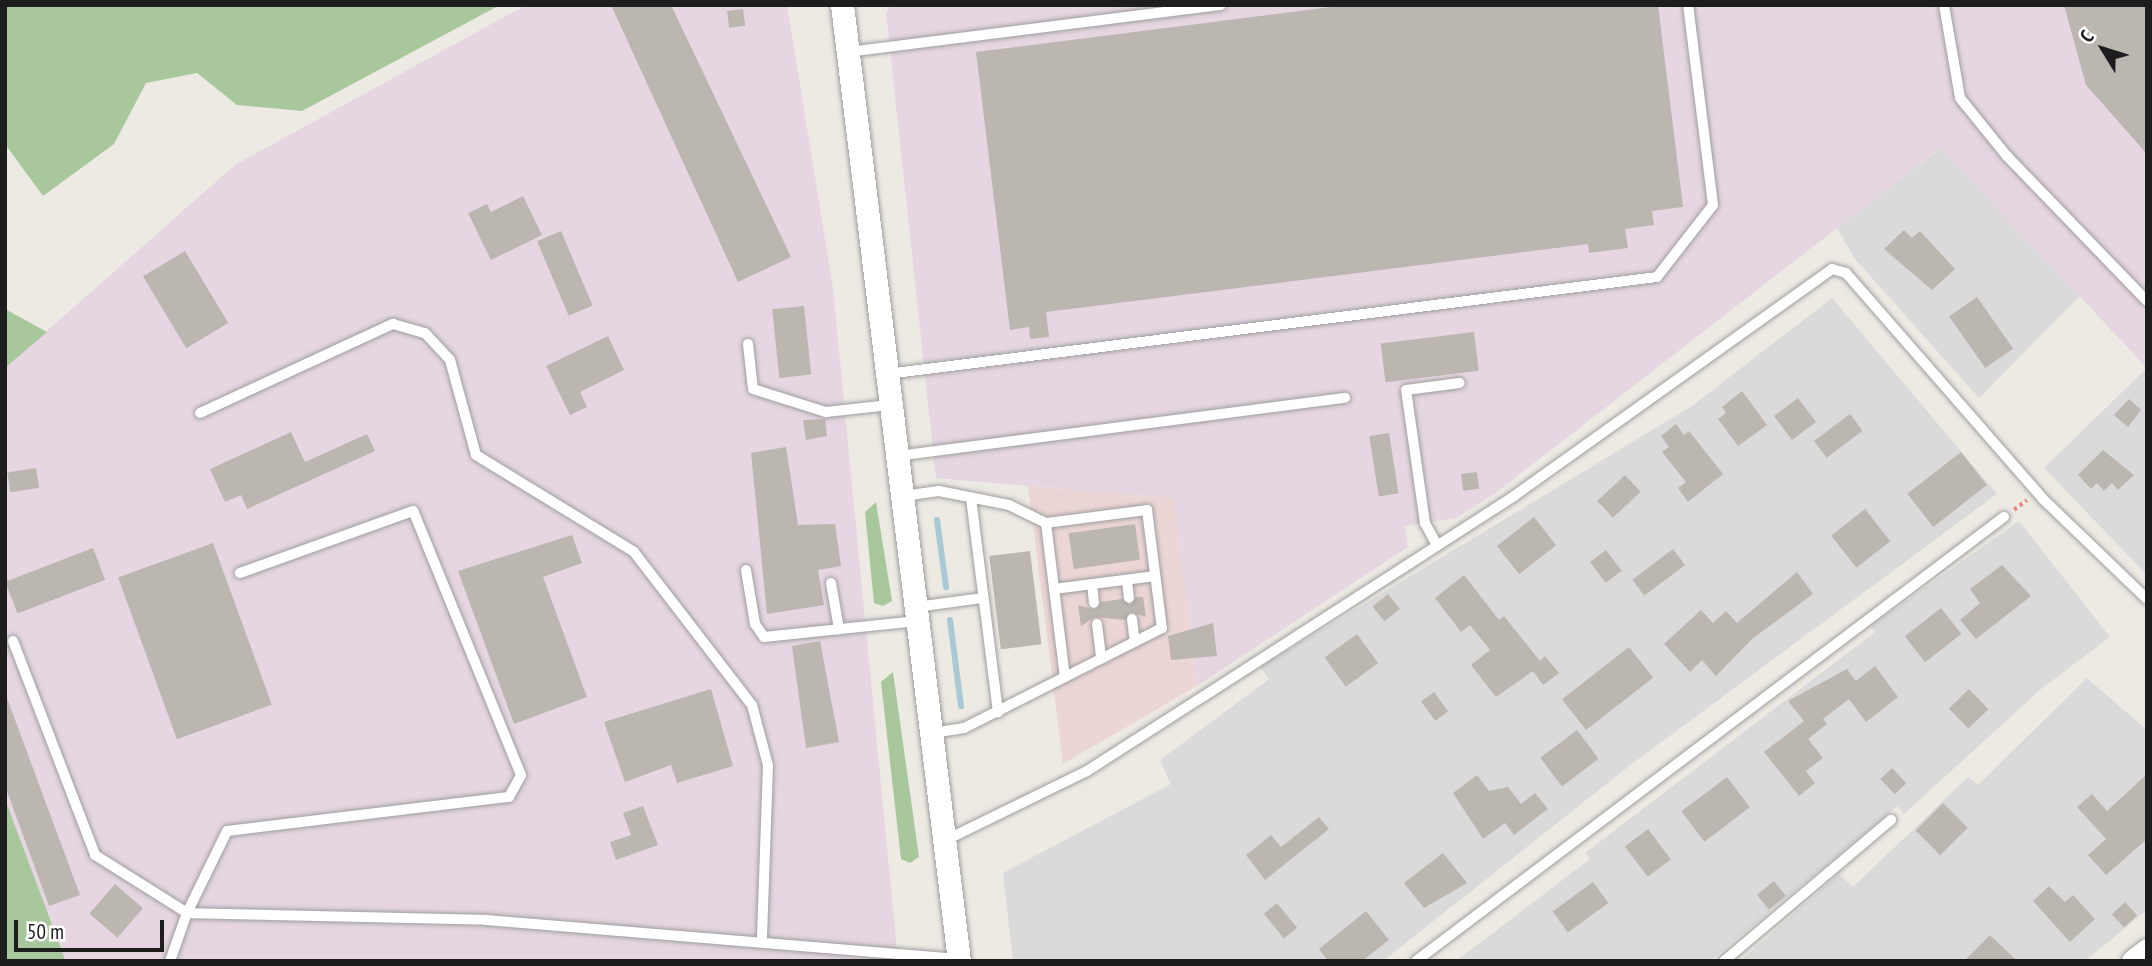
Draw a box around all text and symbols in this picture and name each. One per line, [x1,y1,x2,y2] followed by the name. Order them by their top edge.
[2068,14,2138,84] north arrow
[2074,25,2099,47] text: С
[18,906,168,950] scale bar
[27,918,64,945] text: 50 m

